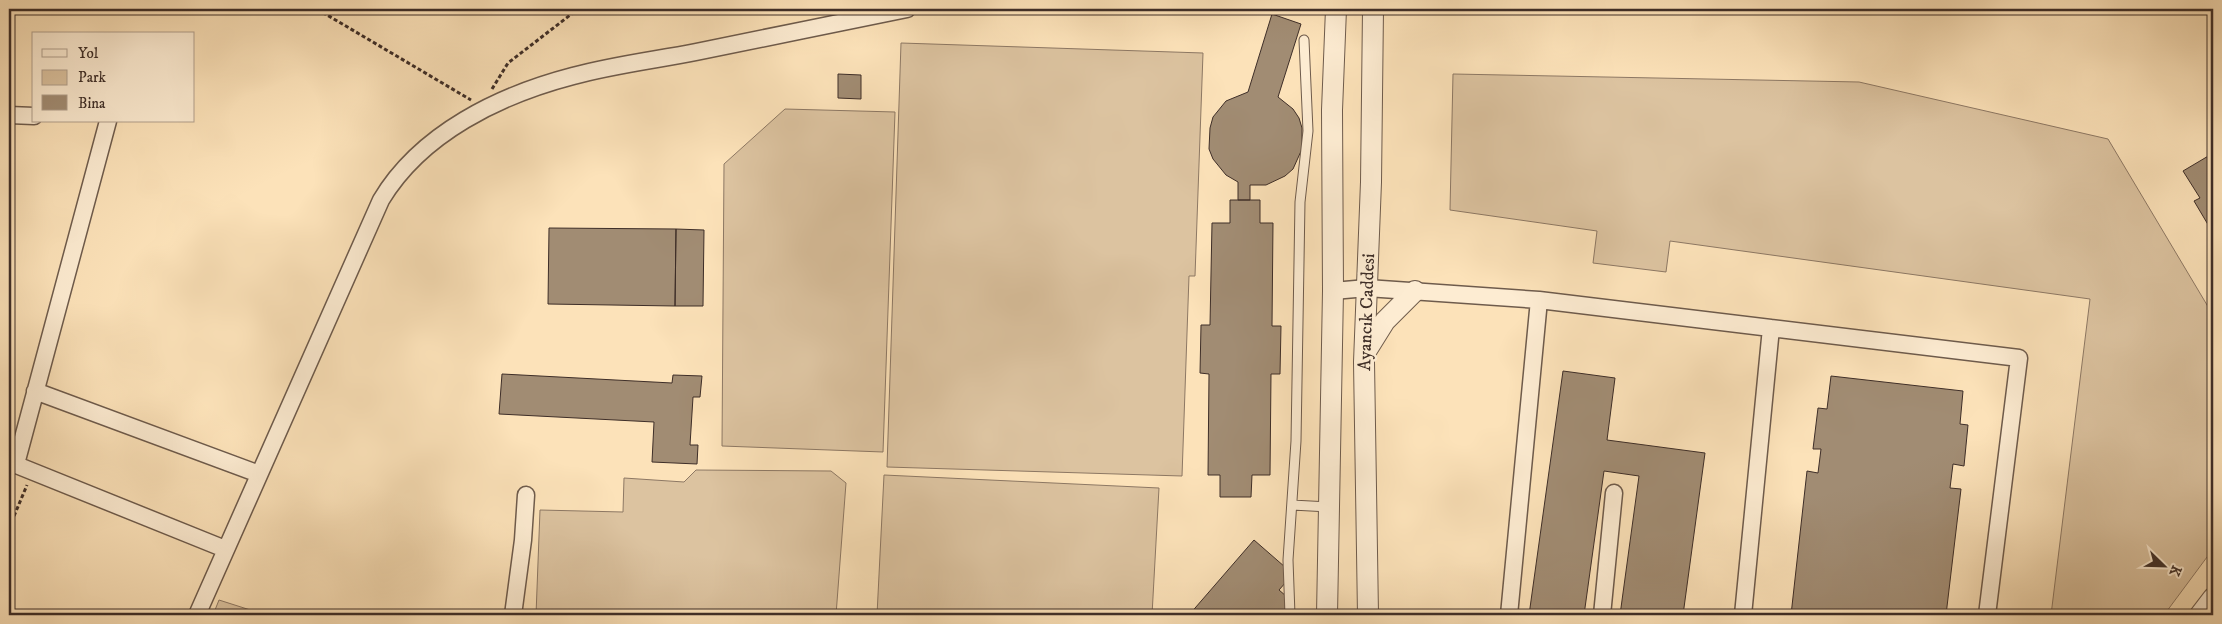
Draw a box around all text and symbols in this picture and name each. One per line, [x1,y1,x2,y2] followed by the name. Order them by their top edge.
[32,32,195,122] legend
[78,44,99,63] text: Yol
[78,68,107,87] text: Park
[78,94,106,113] text: Bina
[1354,253,1380,371] street label: Ayancık Caddesi
[2140,542,2190,592] north arrow
[2164,563,2185,580] text: K

